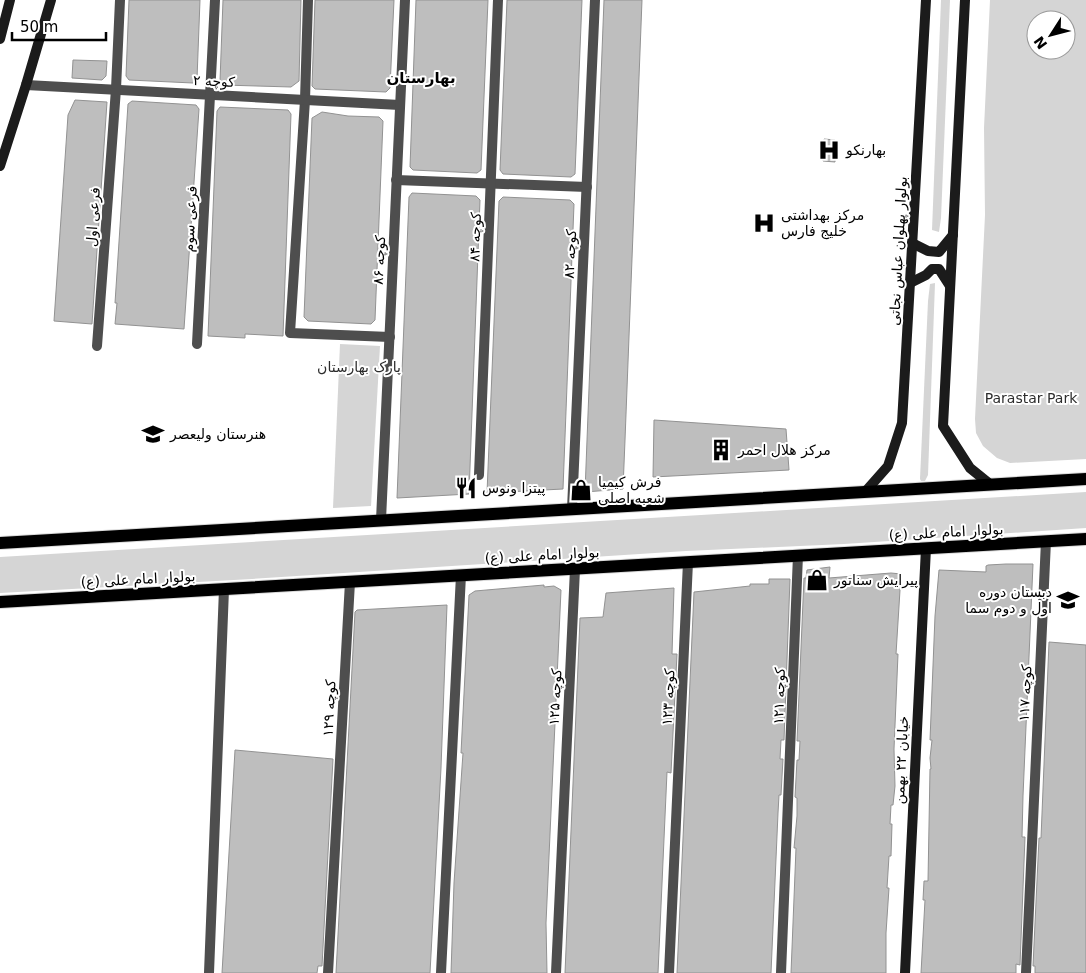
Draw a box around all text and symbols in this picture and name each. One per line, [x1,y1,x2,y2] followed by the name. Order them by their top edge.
[12,10,106,42] scale bar
[1026,10,1076,60] north arrow
[20,18,58,36] text: 50 m
[1031,33,1050,52] text: N
[386,69,456,87] district label: بهارستان
[193,72,236,91] street label: کوچه ۲
[816,137,842,163] hospital icon: بهارنکو
[845,142,886,159] place label: بهارنکو
[886,176,911,326] street label: بولوار پهلوان عباس نجاتی
[180,185,201,253] street label: فرعی سوم
[83,187,104,247] street label: فرعی اول
[781,207,864,240] place label: مرکز بهداشتی خلیج فارس
[751,210,777,236] hospital icon: مرکز بهداشتی خلیج فارس
[466,212,485,262] street label: کوچه ۸۴
[561,229,580,279] street label: کوچه ۸۲
[370,235,389,285] street label: کوچه ۸۶
[317,359,401,376] park label: پارک بهارستان
[985,390,1078,406] park label: Parastar Park
[140,421,166,447] school or university icon: هنرستان ولیعصر
[169,426,266,443] place label: هنرستان ولیعصر
[708,437,734,463] building icon: مرکز هلال احمر
[737,442,831,459] place label: مرکز هلال احمر
[598,474,665,506] place label: فرش کیمیا شعبه اصلی
[453,475,479,501] restaurant icon: پیتزا ونوس
[568,477,594,503] shop icon: فرش کیمیا شعبه اصلی
[482,480,545,497] place label: پیتزا ونوس
[888,521,1004,544] street label: بولوار امام علی (ع)
[484,544,600,567] street label: بولوار امام علی (ع)
[804,567,830,593] shop icon: پیرایش سناتور
[80,568,196,591] street label: بولوار امام علی (ع)
[833,572,918,589] place label: پیرایش سناتور
[965,584,1052,617] place label: دبستان دوره اول و دوم سما
[1055,587,1081,613] school or university icon: دبستان دوره اول و دوم سما
[1016,664,1035,722] street label: کوچه ۱۱۷
[770,667,789,725] street label: کوچه ۱۲۱
[546,668,565,726] street label: کوچه ۱۲۵
[659,668,678,726] street label: کوچه ۱۲۳
[320,679,339,737] street label: کوچه ۱۲۹
[891,715,912,805] street label: خیابان ۲۲ بهمن

